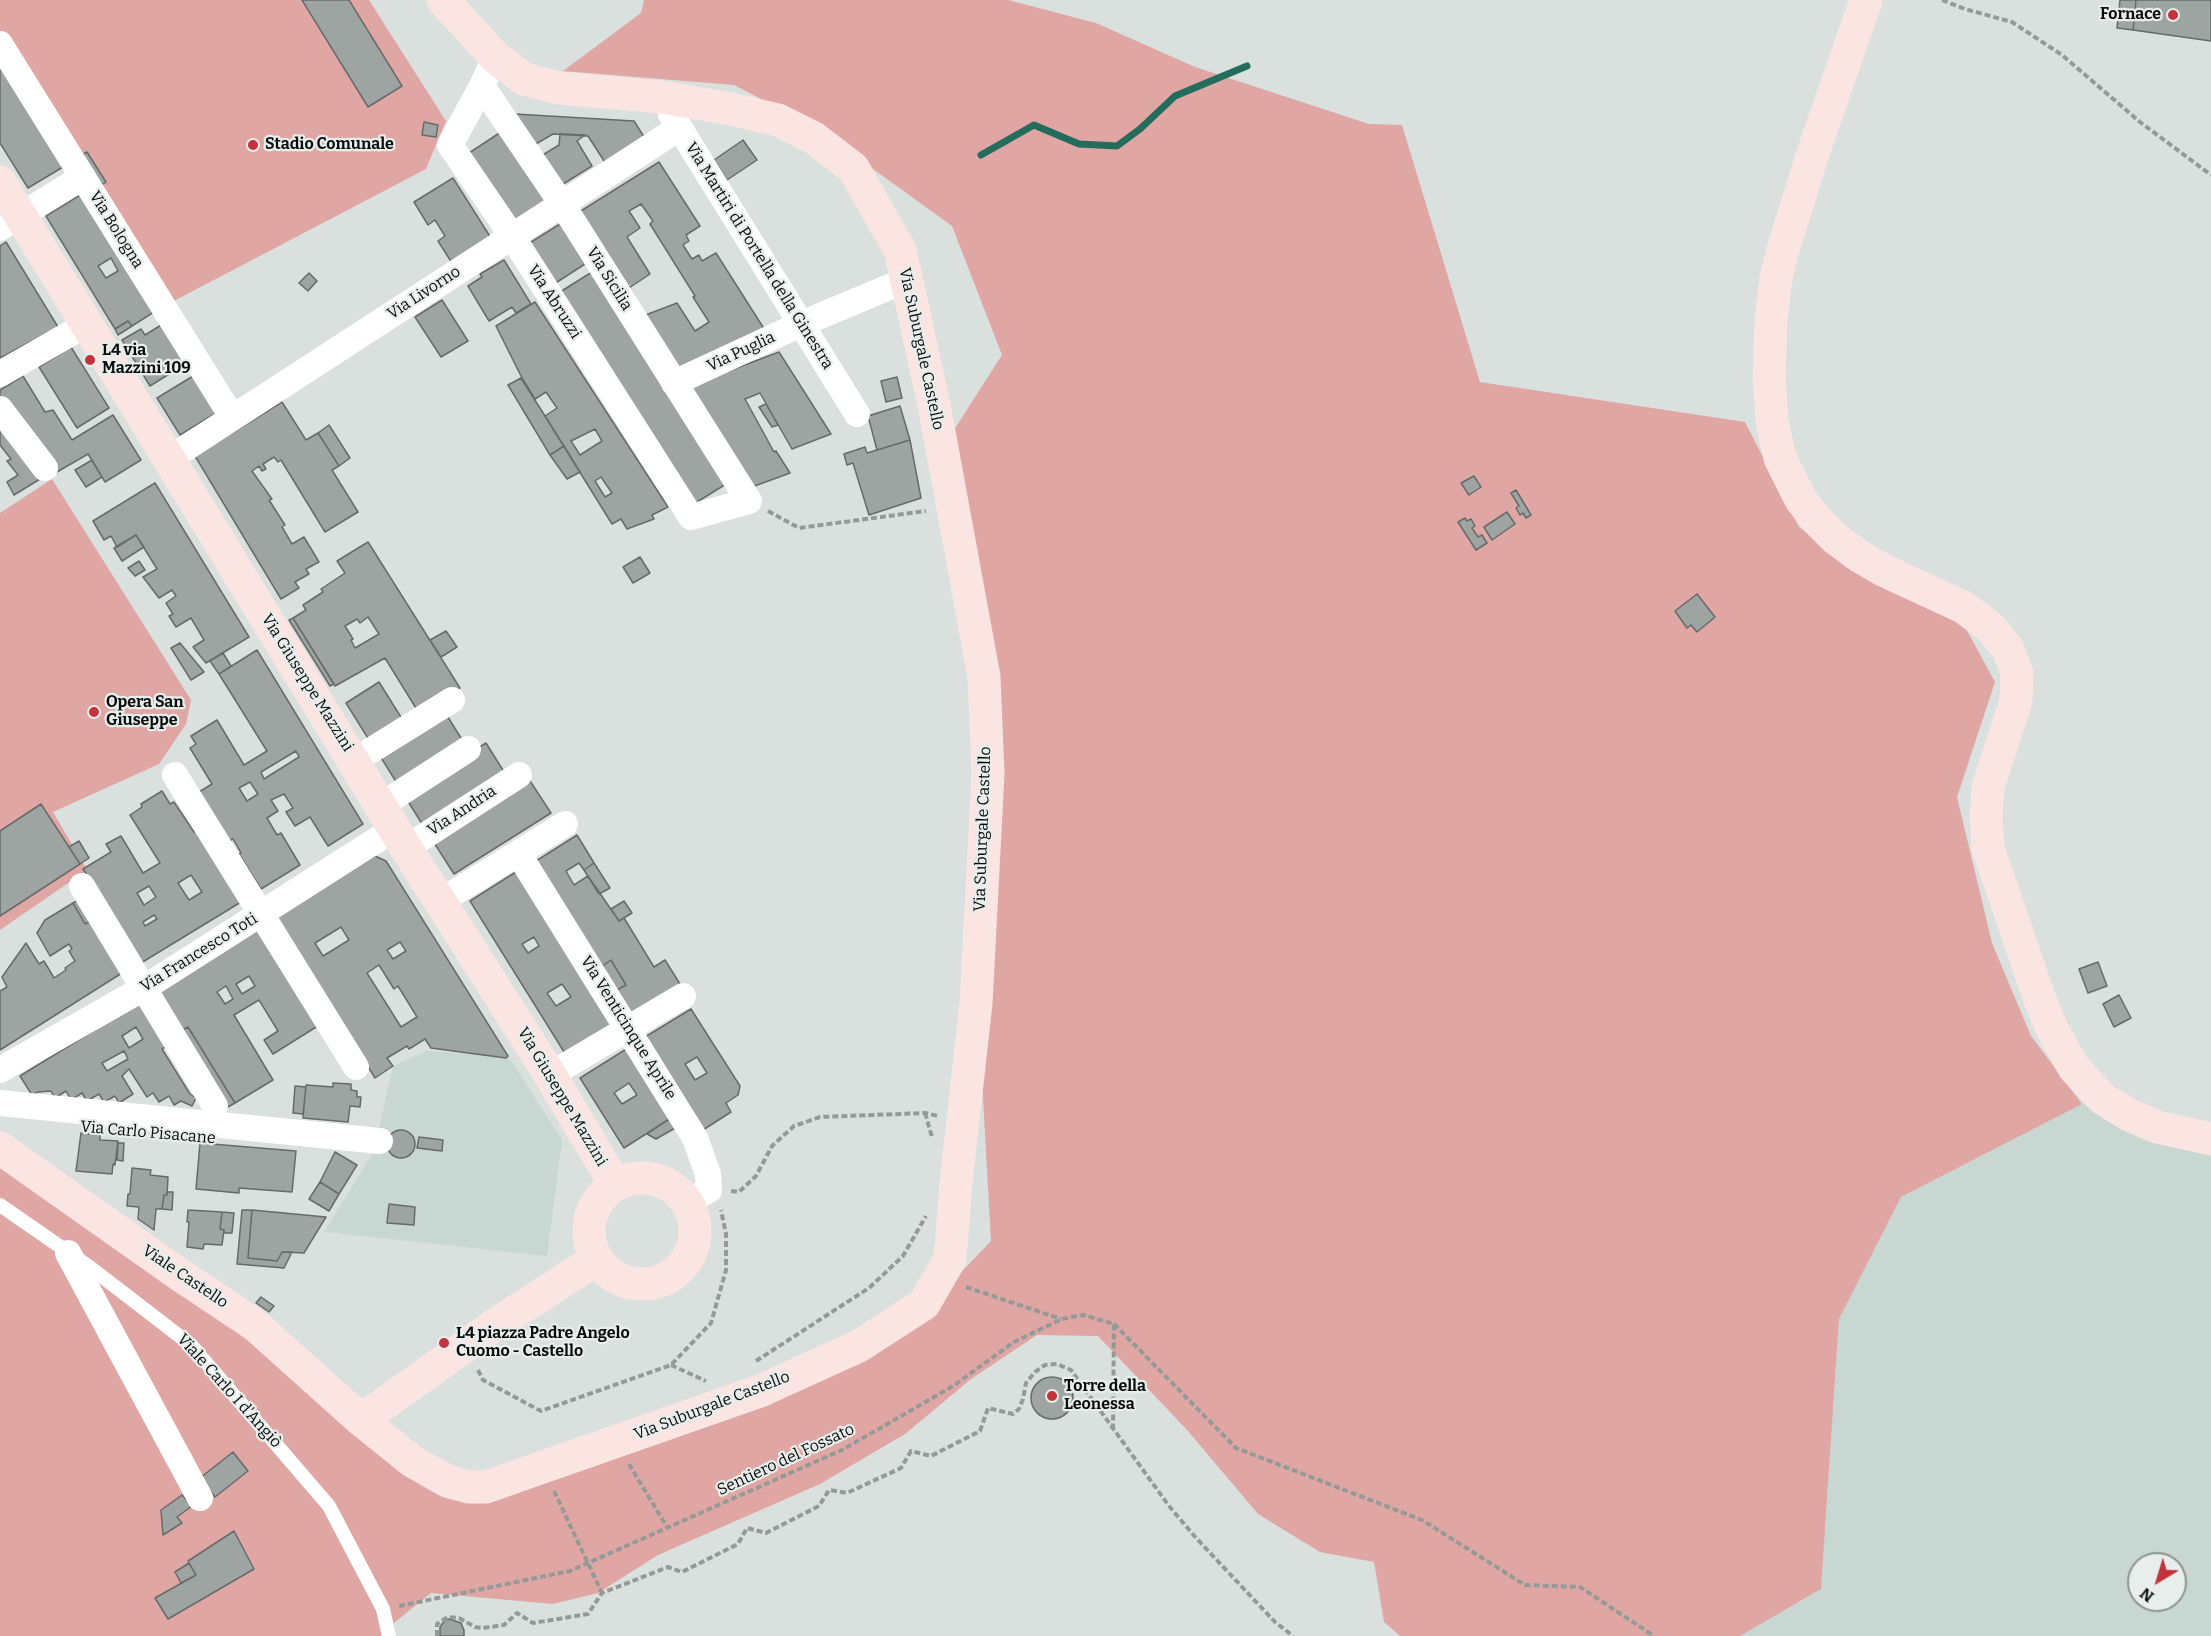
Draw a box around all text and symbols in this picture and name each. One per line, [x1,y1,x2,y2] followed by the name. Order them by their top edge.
[2100,5,2161,25] place label: Fornace
[2166,8,2180,22] marker: Fornace
[265,135,394,155] place label: Stadio Comunale
[246,138,260,152] marker: Stadio Comunale
[681,139,837,373] street label: Via Martiri di Portella della Ginestra
[85,188,147,272] street label: Via Bologna
[582,244,636,314] street label: Via Sicilia
[523,261,585,343] street label: Via Abruzzi
[384,262,464,324] street label: Via Livorno
[894,266,948,432] street label: Via Suburgale Castello
[704,328,778,376] street label: Via Puglia
[102,341,191,379] place label: L4 via Mazzini 109
[83,353,97,367] marker: L4 via Mazzini 109
[257,611,357,755] street label: Via Giuseppe Mazzini
[106,693,184,731] place label: Opera San Giuseppe
[87,705,101,719] marker: Opera San Giuseppe
[971,746,995,912] street label: Via Suburgale Castello
[424,782,500,840] street label: Via Andria
[137,909,261,997] street label: Via Francesco Toti
[576,953,680,1103] street label: Via Venticinque Aprile
[513,1024,611,1170] street label: Via Giuseppe Mazzini
[80,1118,216,1148] street label: Via Carlo Pisacane
[138,1241,232,1313] street label: Viale Castello
[456,1324,630,1362] place label: L4 piazza Padre Angelo Cuomo - Castello
[173,1330,285,1452] street label: Viale Carlo I d'Angiò
[437,1336,451,1350] marker: L4 piazza Padre Angelo Cuomo - Castello
[631,1367,793,1445] street label: Via Suburgale Castello
[1064,1377,1146,1415] place label: Torre della Leonessa
[1045,1389,1059,1403] marker: Torre della Leonessa
[714,1420,858,1500] street label: Sentiero del Fossato
[2127,1552,2187,1612] north arrow
[2136,1584,2158,1606] text: N

